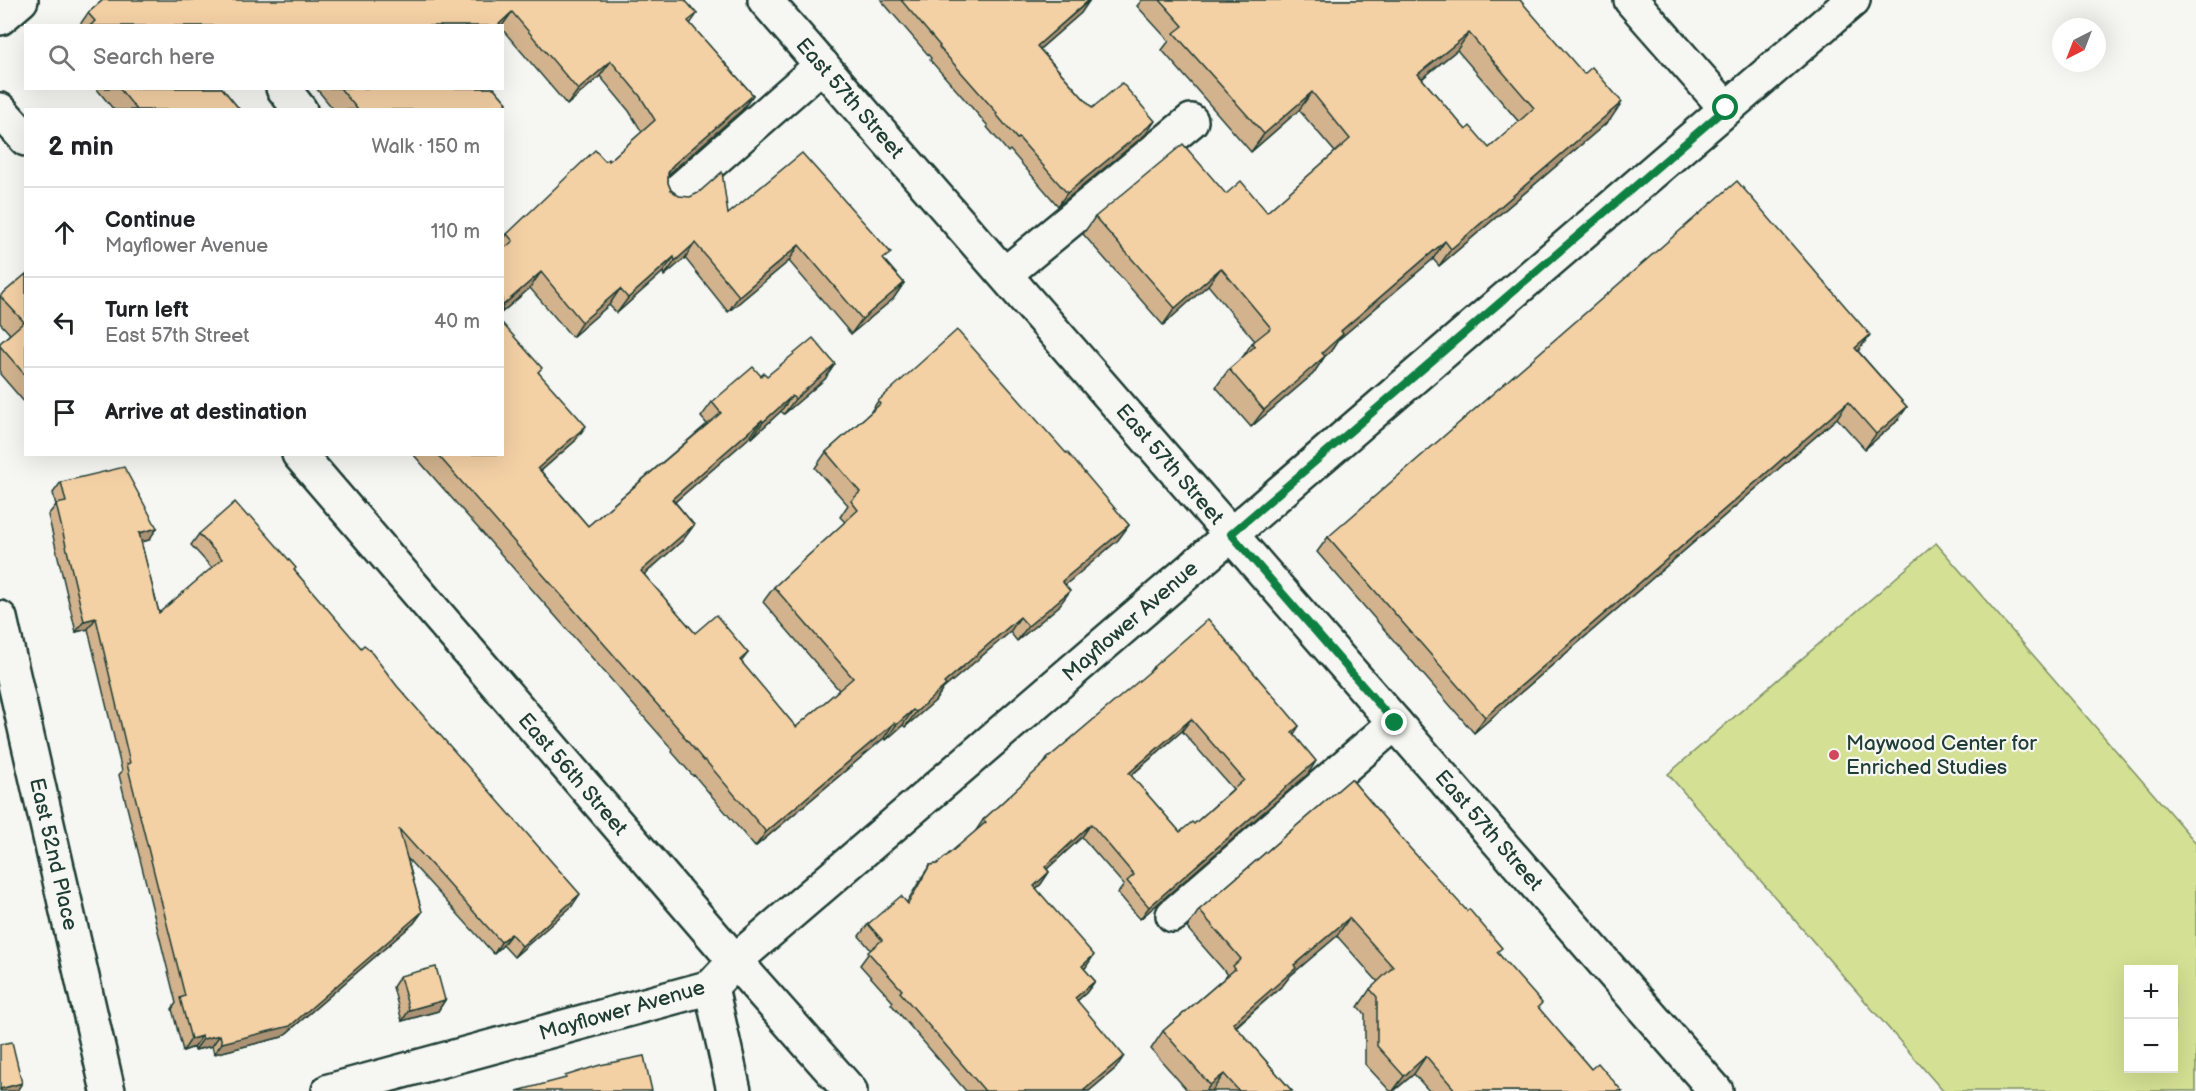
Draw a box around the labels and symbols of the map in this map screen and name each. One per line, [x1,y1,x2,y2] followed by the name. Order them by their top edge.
[2052,18,2106,72] north arrow
[790,33,909,164] street label: East 57th Street
[1712,94,1738,120] route start
[1110,399,1229,530] street label: East 57th Street
[1057,556,1203,687] street label: Mayflower Avenue
[513,708,633,841] street label: East 56th Street
[1381,709,1407,735] route end
[1846,731,2037,780] place label: Maywood Center for Enriched Studies
[1827,748,1841,762] marker: Maywood Center for Enriched Studies
[1429,765,1548,896] street label: East 57th Street
[24,776,83,933] street label: East 52nd Place
[536,975,708,1046] street label: Mayflower Avenue

